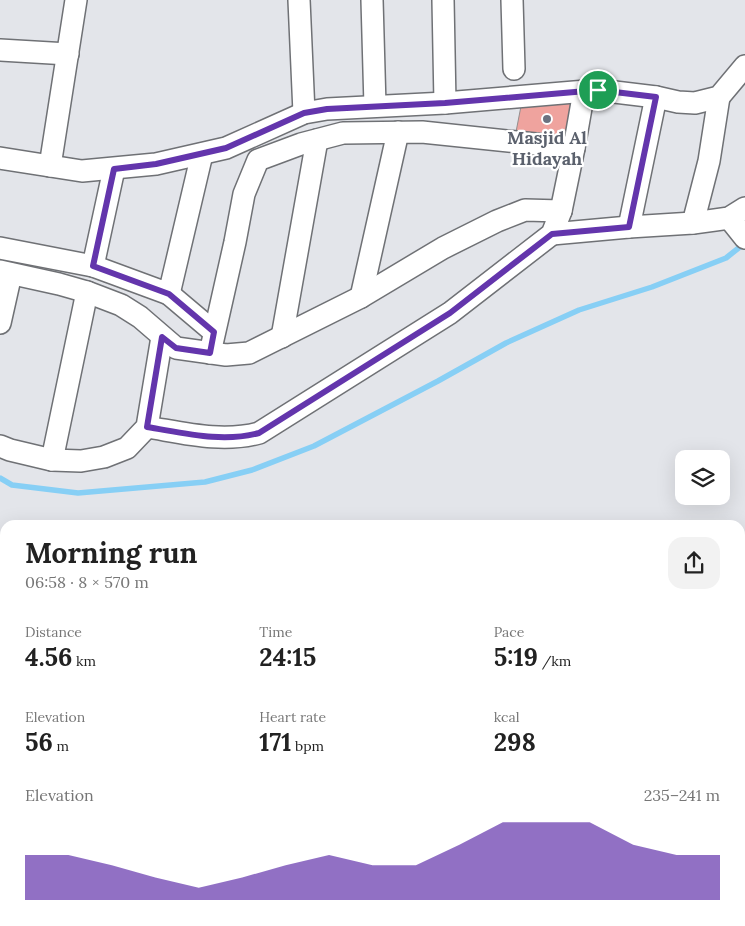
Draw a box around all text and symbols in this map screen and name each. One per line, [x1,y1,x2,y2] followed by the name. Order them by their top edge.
[577,69,619,111] pin
[584,76,612,104] icon: arrive
[541,113,553,125] marker: Masjid Al Hidayah
[507,126,587,170] place label: Masjid Al Hidayah
[675,450,730,505] map controls
[675,450,730,505] button: layers
[25,535,197,571] text: Morning run
[668,537,720,589] button: share
[25,572,149,592] text: 06:58 · 8 × 570 m
[25,623,82,641] text: Distance
[259,623,292,641] text: Time
[494,623,524,641] text: Pace
[25,641,72,673] text: 4.56
[259,641,316,673] text: 24:15
[494,641,538,673] text: 5:19
[72,652,96,670] text: km
[538,652,571,670] text: /km
[25,708,85,726] text: Elevation
[259,708,326,726] text: Heart rate
[494,708,520,726] text: kcal
[25,726,53,758] text: 56
[259,726,291,758] text: 171
[494,726,536,758] text: 298
[53,737,69,755] text: m
[291,737,324,755] text: bpm
[25,785,94,805] text: Elevation
[644,785,720,805] text: 235–241 m

